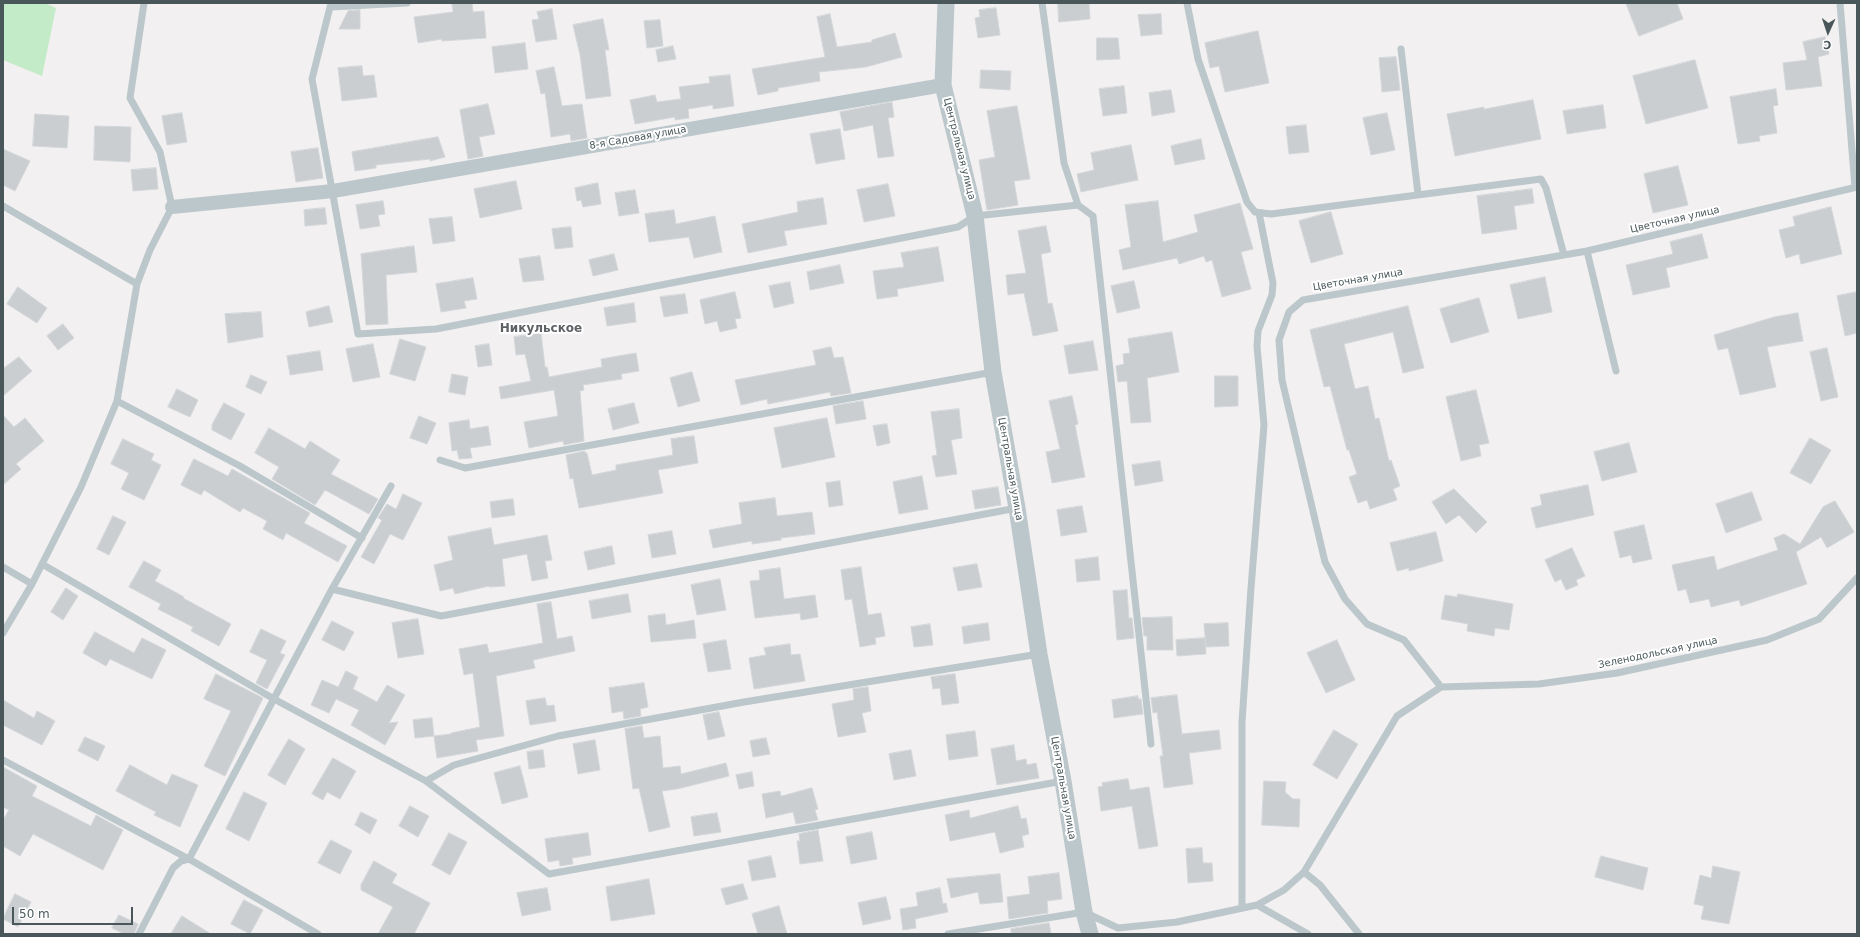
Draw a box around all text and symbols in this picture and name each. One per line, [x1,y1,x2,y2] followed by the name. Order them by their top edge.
[1808,12,1848,52] north arrow
[1823,38,1832,51] text: С
[941,97,977,201] street label: Центральная улица
[589,124,687,152] street label: 8-я Садовая улица
[1629,204,1721,236] street label: Цветочная улица
[1312,266,1404,294] street label: Цветочная улица
[500,322,582,336] district label: Никульское
[995,416,1025,522] street label: Центральная улица
[1597,634,1719,672] street label: Зеленодольская улица
[1048,735,1078,841] street label: Центральная улица
[14,899,135,925] scale bar
[19,907,50,921] text: 50 m

